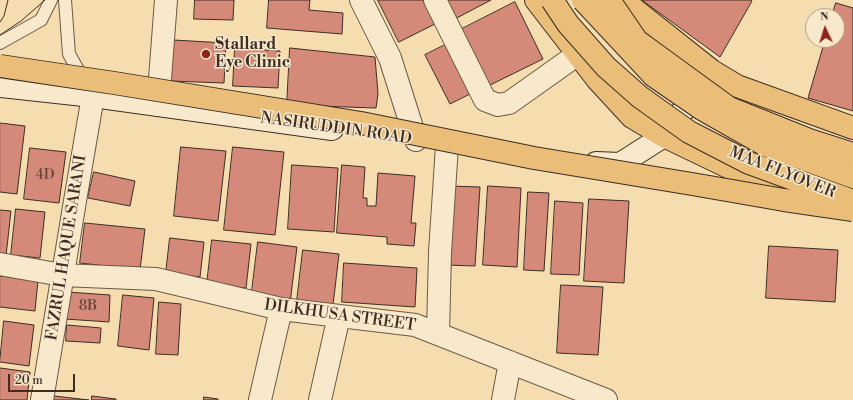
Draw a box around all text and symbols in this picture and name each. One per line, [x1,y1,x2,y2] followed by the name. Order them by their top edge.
[805,8,845,48] north arrow
[819,10,829,24] text: N
[215,35,290,73] place label: Stallard Eye Clinic
[200,48,212,60] marker: Stallard Eye Clinic
[259,109,413,149] street label: NASIRUDDIN ROAD
[726,143,838,203] street label: MAA FLYOVER
[43,154,91,342] street label: FAZRUL HAQUE SARANI
[35,168,55,184] house number: 4D
[263,296,417,336] street label: DILKHUSA STREET
[79,299,97,315] house number: 8B
[10,366,77,392] scale bar
[15,373,43,388] text: 20 m

